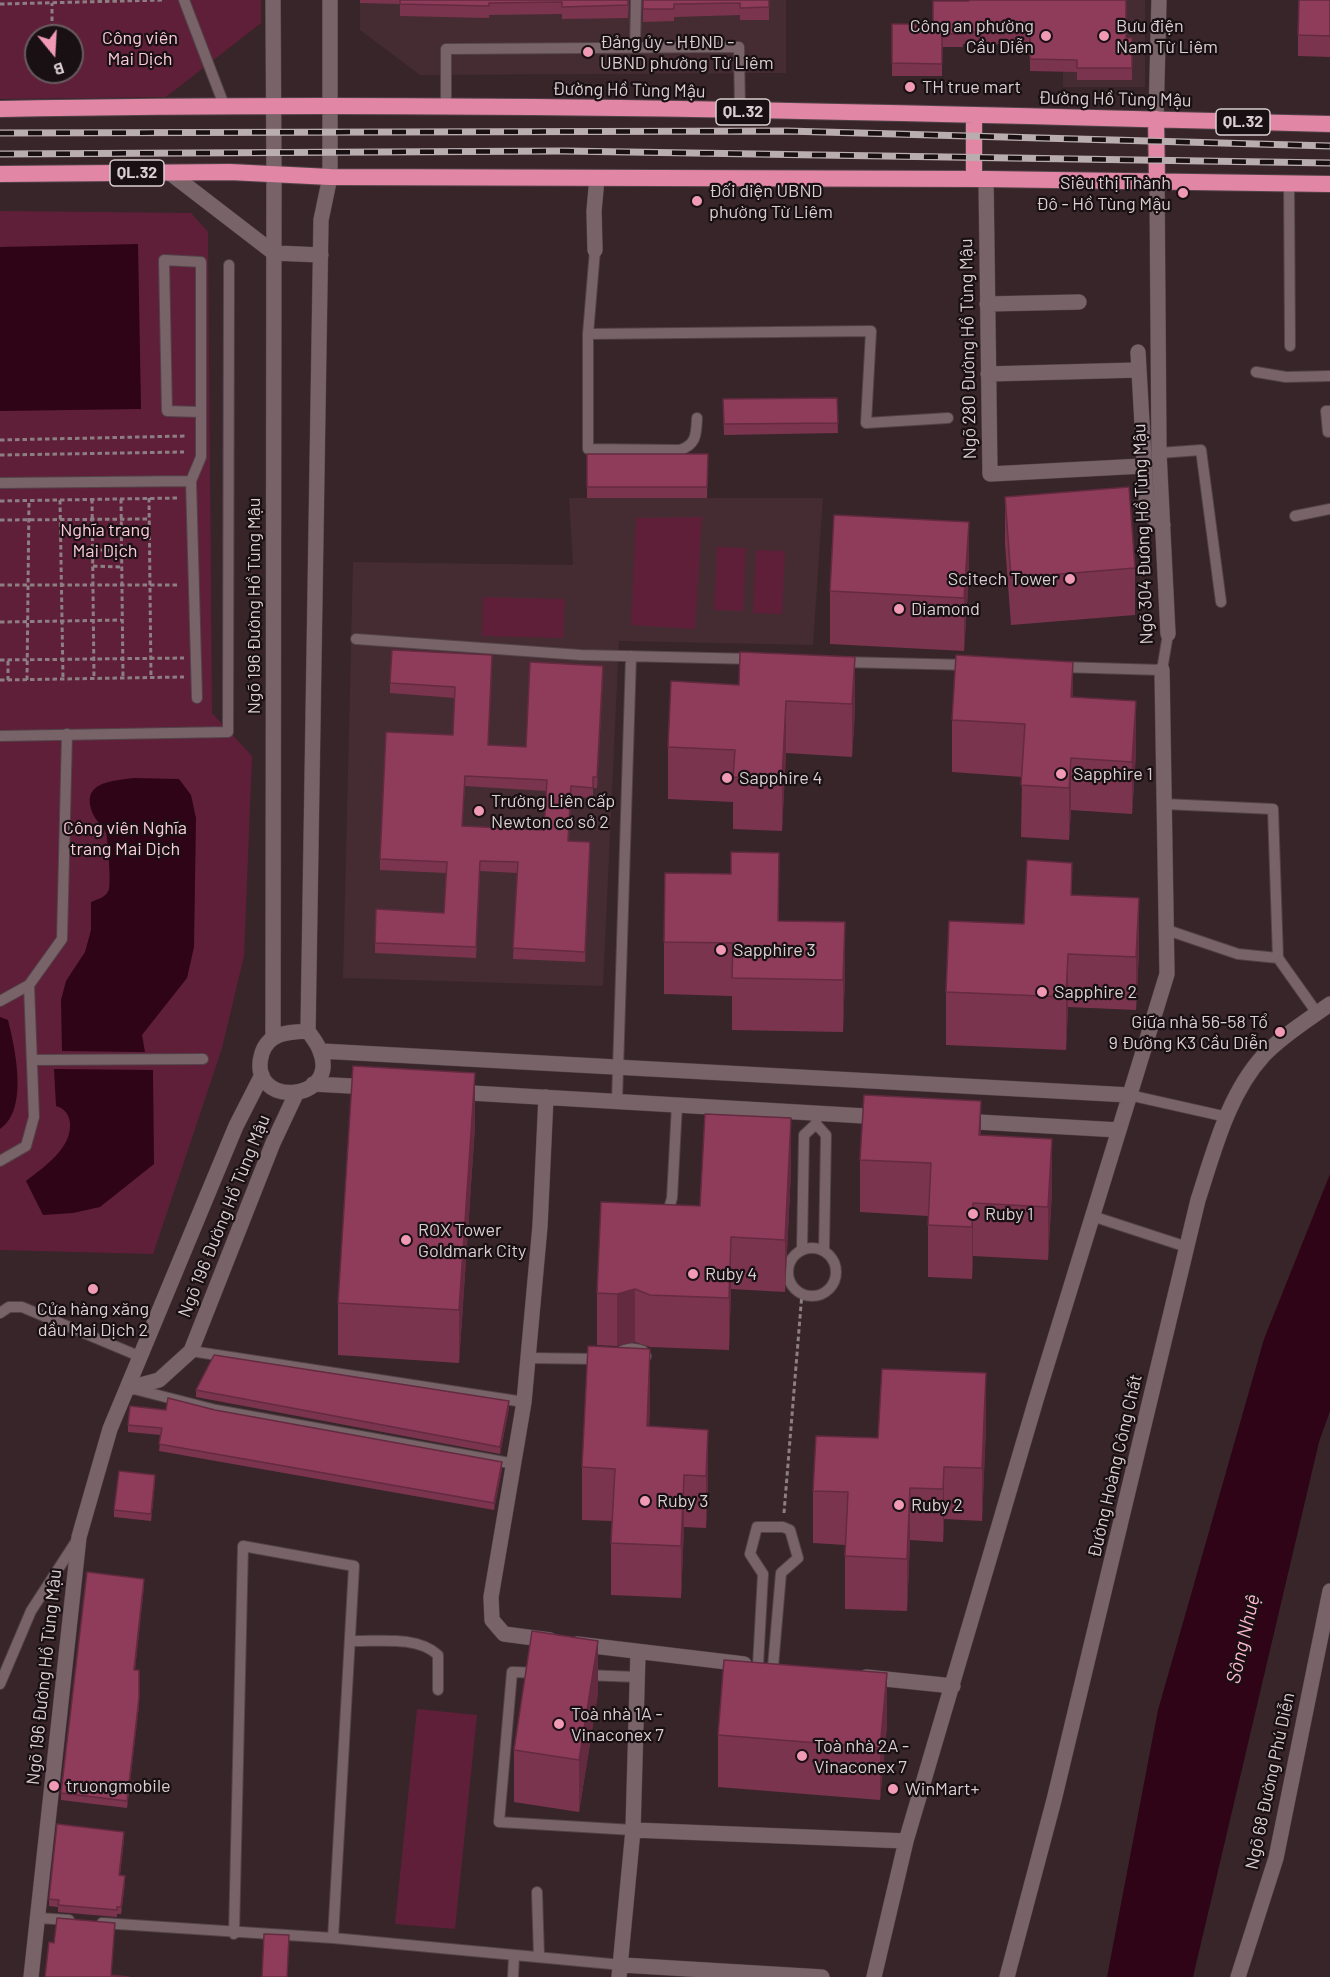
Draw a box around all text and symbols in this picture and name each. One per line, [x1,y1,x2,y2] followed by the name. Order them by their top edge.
[910,15,1034,57] place label: Công an phường Cầu Diễn
[1116,15,1218,57] place label: Bưu điện Nam Từ Liêm
[24,24,84,84] north arrow
[102,27,178,70] park label: Công viên Mai Dịch
[1039,29,1053,43] marker: Công an phường Cầu Diễn
[1097,29,1111,43] marker: Bưu điện Nam Từ Liêm
[600,31,774,74] place label: Đảng ủy - HĐND - UBND phường Từ Liêm
[581,45,595,59] marker: Đảng ủy - HĐND - UBND phường Từ Liêm
[51,59,67,80] text: B
[922,76,1021,98] place label: TH true mart
[552,78,706,102] street label: Đường Hồ Tùng Mậu
[903,80,917,94] marker: TH true mart
[1038,87,1192,111] street label: Đường Hồ Tùng Mậu
[716,99,770,125] road number: QL.32
[1216,109,1270,135] road number: QL.32
[110,160,164,186] road number: QL.32
[1036,172,1171,214] place label: Siêu thị Thành Đô - Hồ Tùng Mậu
[709,180,833,222] place label: Đối diện UBND phường Từ Liêm
[1176,186,1190,200] marker: Siêu thị Thành Đô - Hồ Tùng Mậu
[690,194,704,208] marker: Đối diện UBND phường Từ Liêm
[955,238,981,460] street label: Ngõ 280 Đường Hồ Tùng Mậu
[1128,423,1158,645] street label: Ngõ 304 Đường Hồ Tùng Mậu
[243,498,265,714] street label: Ngõ 196 Đường Hồ Tùng Mậu
[60,519,150,562] park label: Nghĩa trang Mai Dịch
[948,568,1058,590] place label: Scitech Tower
[1063,572,1077,586] marker: Scitech Tower
[911,598,980,620] place label: Diamond
[892,602,906,616] marker: Diamond
[1073,763,1153,785] place label: Sapphire 1
[739,767,822,789] place label: Sapphire 4
[1054,767,1068,781] marker: Sapphire 1
[720,771,734,785] marker: Sapphire 4
[491,790,615,832] place label: Trường Liên cấp Newton cơ sở 2
[472,804,486,818] marker: Trường Liên cấp Newton cơ sở 2
[63,817,187,860] park label: Công viên Nghĩa trang Mai Dịch
[733,939,816,961] place label: Sapphire 3
[714,943,728,957] marker: Sapphire 3
[1054,981,1137,1003] place label: Sapphire 2
[1035,985,1049,999] marker: Sapphire 2
[1109,1011,1268,1054] place label: Giữa nhà 56-58 Tổ 9 Đường K3 Cầu Diễn
[1273,1025,1287,1039] marker: Giữa nhà 56-58 Tổ 9 Đường K3 Cầu Diễn
[173,1111,275,1321] street label: Ngõ 196 Đường Hồ Tùng Mậu
[985,1203,1034,1225] place label: Ruby 1
[966,1207,980,1221] marker: Ruby 1
[418,1219,526,1262] place label: ROX Tower Goldmark City
[399,1233,413,1247] marker: ROX Tower Goldmark City
[705,1263,757,1285] place label: Ruby 4
[686,1267,700,1281] marker: Ruby 4
[86,1282,100,1296] marker: Cửa hàng xăng dầu Mai Dịch 2
[37,1298,149,1340] place label: Cửa hàng xăng dầu Mai Dịch 2
[1083,1372,1147,1560] street label: Đường Hoàng Công Chất
[657,1490,708,1512] place label: Ruby 3
[638,1494,652,1508] marker: Ruby 3
[911,1494,963,1516] place label: Ruby 2
[892,1498,906,1512] marker: Ruby 2
[22,1568,66,1786] street label: Ngõ 196 Đường Hồ Tùng Mậu
[1221,1592,1265,1686] water label: Sông Nhuệ
[1241,1691,1299,1871] street label: Ngõ 68 Đường Phú Diễn
[571,1703,664,1746] place label: Toà nhà 1A - Vinaconex 7
[552,1717,566,1731] marker: Toà nhà 1A - Vinaconex 7
[814,1735,909,1778] place label: Toà nhà 2A - Vinaconex 7
[795,1749,809,1763] marker: Toà nhà 2A - Vinaconex 7
[66,1775,171,1797] place label: truongmobile
[905,1778,980,1800] place label: WinMart+
[47,1779,61,1793] marker: truongmobile
[886,1782,900,1796] marker: WinMart+

